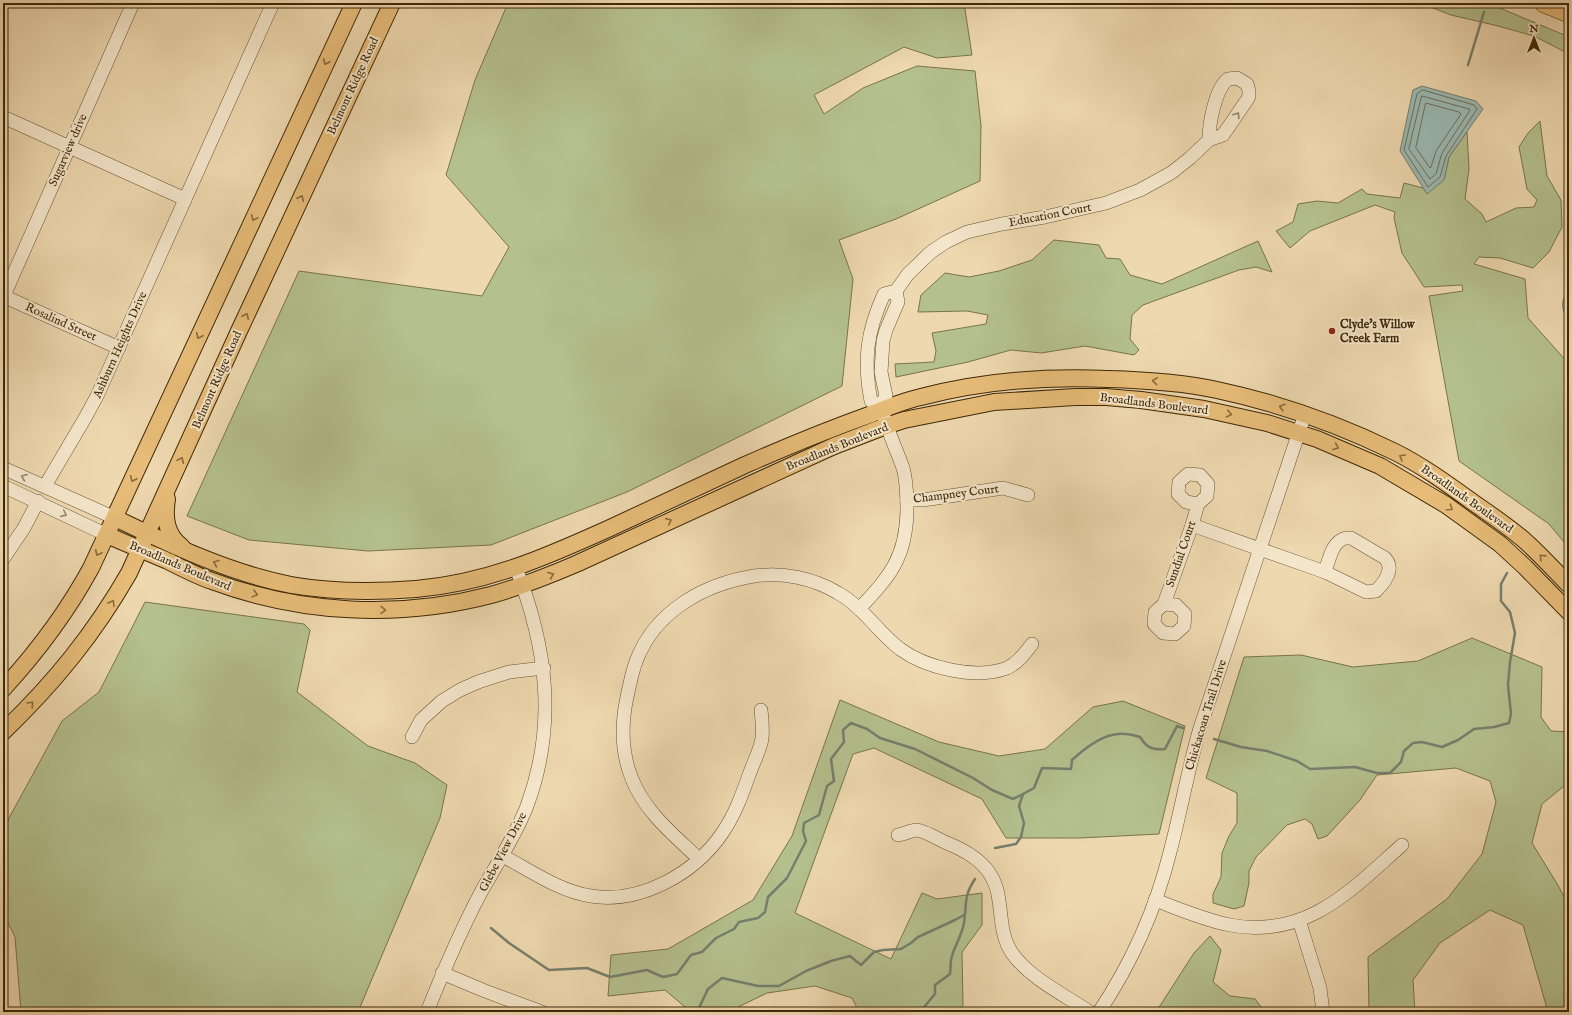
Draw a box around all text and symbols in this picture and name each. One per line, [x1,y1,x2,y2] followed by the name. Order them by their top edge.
[1514,18,1554,58] north arrow
[1528,22,1539,36] text: N
[324,34,382,137] street label: Belmont Ridge Road
[323,58,331,65] one-way arrow
[45,111,91,189] street label: Sugarview drive
[1232,112,1239,119] one-way arrow
[296,195,304,202] one-way arrow
[1007,200,1093,230] street label: Education Court
[251,214,259,221] one-way arrow
[89,289,151,402] street label: Ashburn Heights Drive
[23,300,99,344] street label: Rosalind Street
[241,312,249,320] one-way arrow
[1340,317,1416,346] place label: Clyde's Willow Creek Farm
[1327,326,1337,336] marker: Clyde's Willow Creek Farm
[189,328,246,431] street label: Belmont Ridge Road
[196,332,204,339] one-way arrow
[1152,377,1158,386] one-way arrow
[1099,390,1210,418] street label: Broadlands Boulevard
[1279,403,1286,412] one-way arrow
[1225,410,1232,418] one-way arrow
[784,419,891,474] street label: Broadlands Boulevard
[1331,442,1339,450] one-way arrow
[1399,454,1406,461] one-way arrow
[176,457,184,464] one-way arrow
[1418,462,1516,537] street label: Broadlands Boulevard
[21,474,28,482] one-way arrow
[130,475,138,483] one-way arrow
[912,481,1000,508] street label: Champney Court
[1446,503,1453,511] one-way arrow
[59,509,67,517] one-way arrow
[665,517,672,525] one-way arrow
[1163,519,1199,589] street label: Sundial Court
[127,538,234,594] street label: Broadlands Boulevard
[95,549,103,557] one-way arrow
[1539,554,1547,562] one-way arrow
[212,559,219,567] one-way arrow
[547,571,554,579] one-way arrow
[252,590,258,598] one-way arrow
[107,600,114,607] one-way arrow
[380,606,386,615] one-way arrow
[1182,657,1230,772] street label: Chickacoan Trail Drive
[26,701,34,709] one-way arrow
[476,809,530,894] street label: Glebe View Drive

